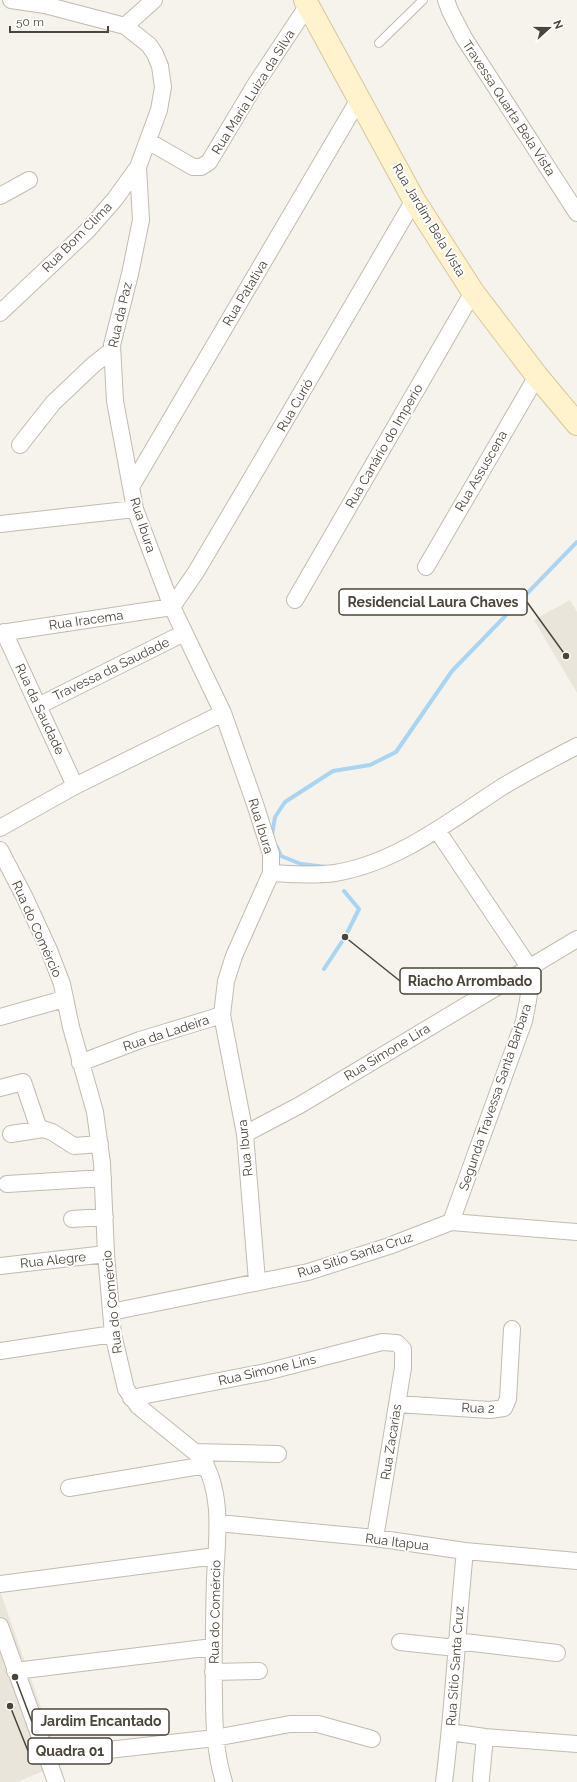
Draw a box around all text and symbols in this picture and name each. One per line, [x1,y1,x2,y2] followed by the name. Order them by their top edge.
[10,8,108,34] scale bar
[529,8,569,48] north arrow
[16,15,44,29] text: 50 m
[550,18,565,31] text: N
[208,27,298,157] street label: Rua Maria Luiza da Silva
[460,37,558,179] street label: Travessa Quarta Bela Vista
[389,161,469,279] street label: Rua Jardim Bela Vista
[39,199,115,275] street label: Rua Bom Clima
[220,257,270,329] street label: Rua Patativa
[105,281,135,349] street label: Rua da Paz
[274,376,316,434] street label: Rua Curió
[342,381,426,511] street label: Rua Canário do Imperio
[452,428,510,514] street label: Rua Assuscena
[127,496,159,554] street label: Rua Ibura
[339,589,527,615] callout: Residencial Laura Chaves
[348,594,519,610] text: Residencial Laura Chaves
[48,607,124,633] street label: Rua Iracema
[50,634,172,704] street label: Travessa da Saudade
[12,661,68,757] street label: Rua da Saudade
[245,797,277,855] street label: Rua Ibura
[9,878,65,980] street label: Rua do Comércio
[400,968,541,994] callout: Riacho Arrombado
[408,973,533,989] text: Riacho Arrombado
[456,1002,534,1192] street label: Segunda Travessa Santa Barbara
[121,1012,211,1054] street label: Rua da Ladeira
[341,1020,433,1084] street label: Rua Simone Lira
[235,1119,255,1177] street label: Rua Ibura
[295,1229,415,1281] street label: Rua Sitio Santa Cruz
[19,1249,87,1271] street label: Rua Alegre
[99,1249,125,1354] street label: Rua do Comércio
[217,1351,317,1389] street label: Rua Simone Lins
[461,1400,495,1416] street label: Rua 2
[378,1403,404,1481] street label: Rua Zacarias
[364,1531,430,1553] street label: Rua Itapua
[207,1560,223,1664] street label: Rua do Comércio
[443,1605,467,1727] street label: Rua Sitio Santa Cruz
[32,1709,169,1735] callout: Jardim Encantado
[40,1713,162,1729] text: Jardim Encantado
[28,1738,112,1764] callout: Quadra 01
[36,1743,104,1759] text: Quadra 01

